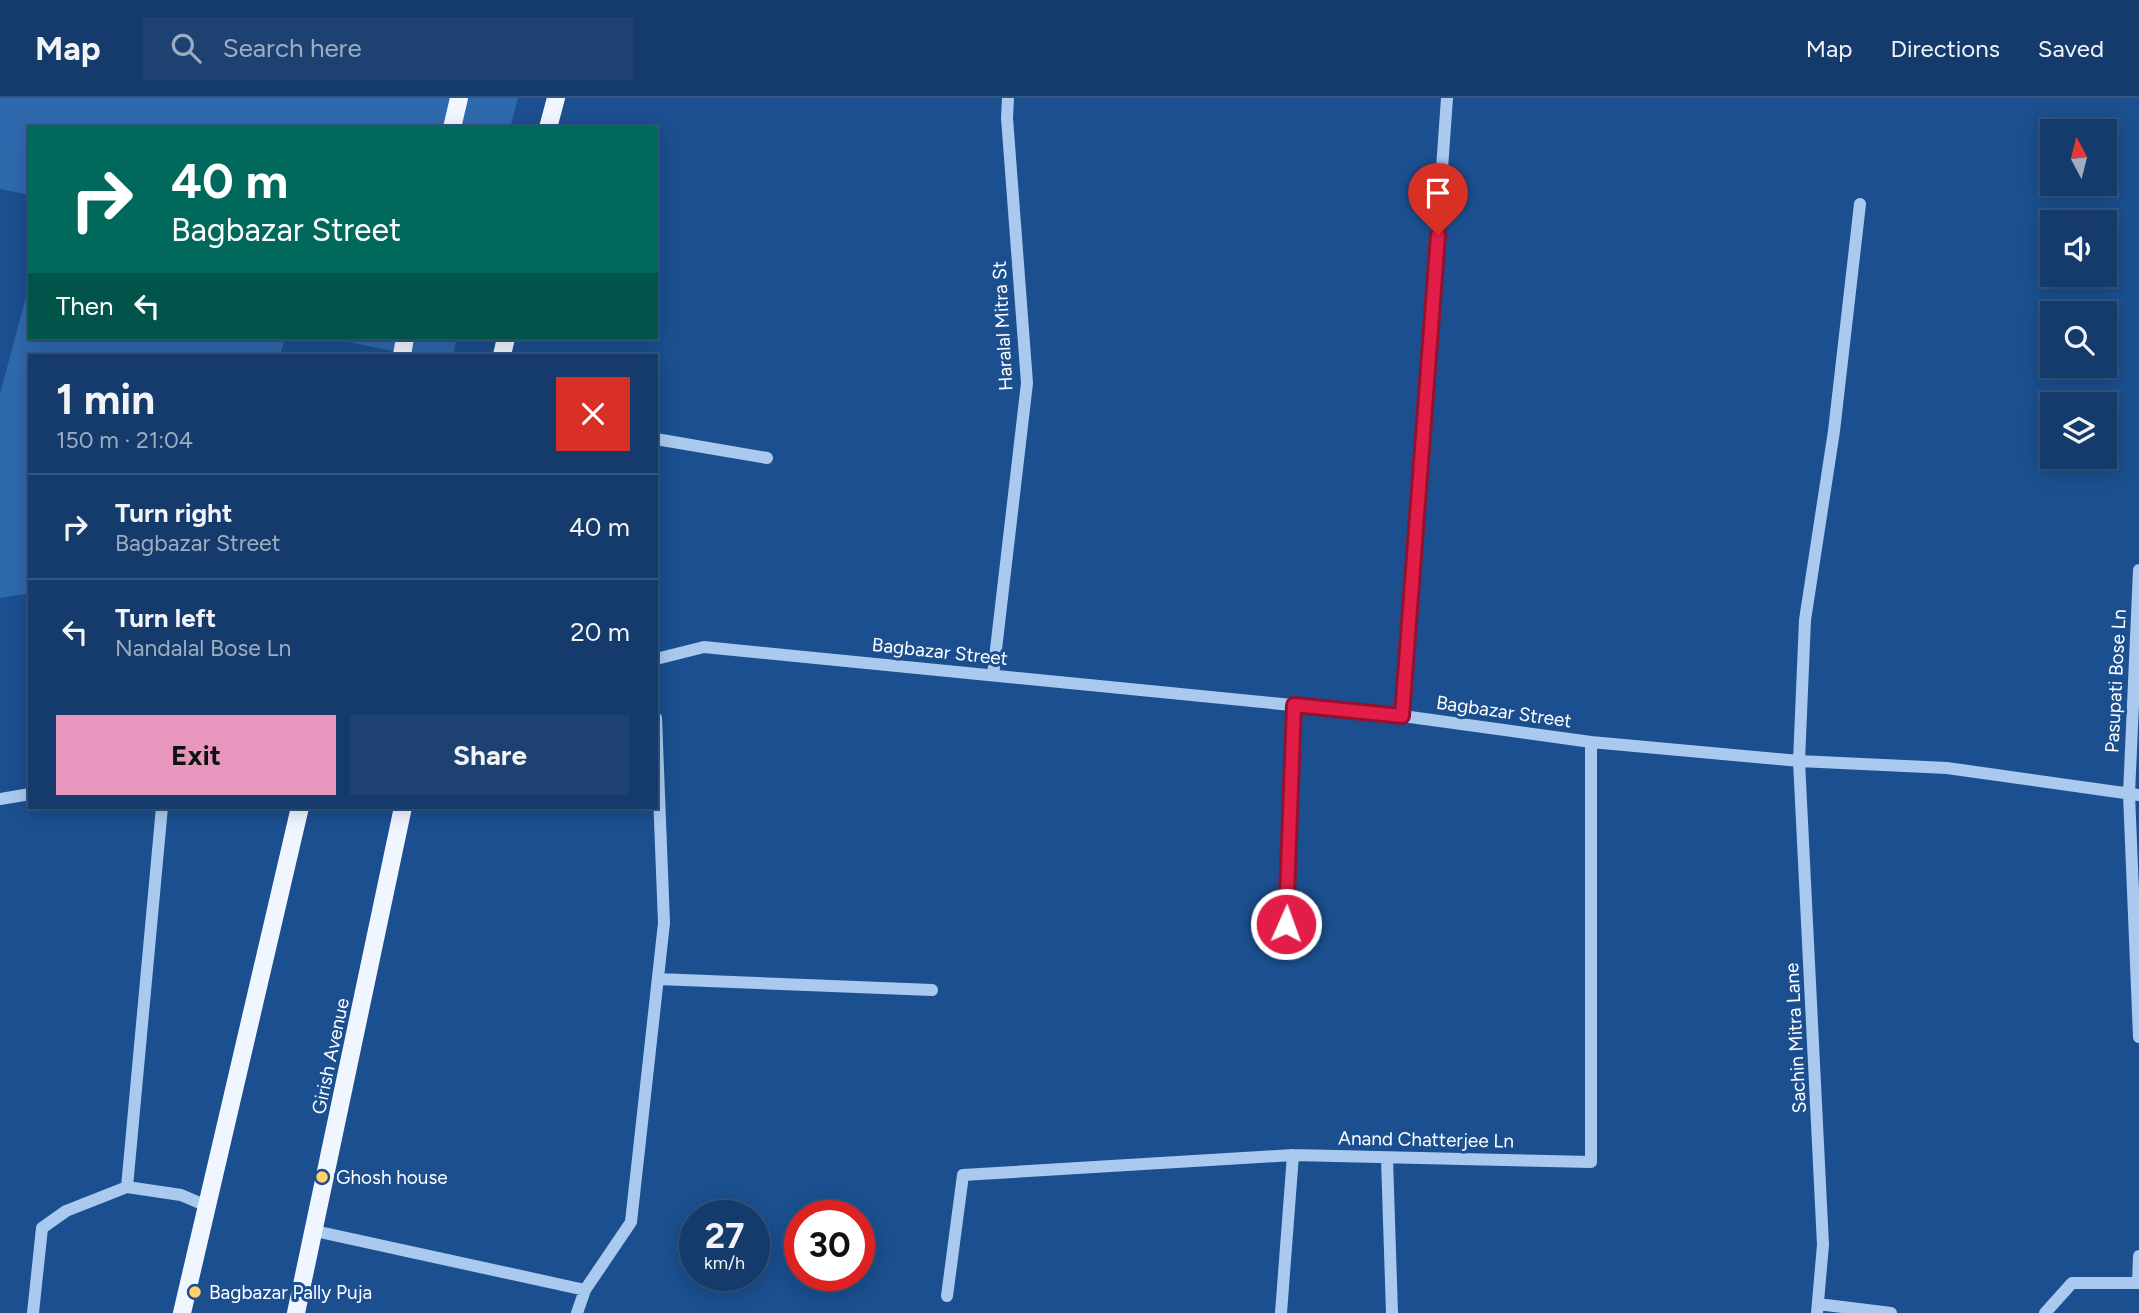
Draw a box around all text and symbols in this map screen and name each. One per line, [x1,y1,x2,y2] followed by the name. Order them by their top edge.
[143,17,633,80] search box
[35,29,101,68] text: Map
[167,29,205,67] icon: search
[223,32,362,64] text: Search here
[1806,34,1852,63] text: Map
[1890,34,2000,63] text: Directions
[2038,34,2104,63] text: Saved
[2040,119,2118,196] north arrow
[2040,119,2117,469] map controls
[171,151,288,210] text: 40 m
[56,154,147,245] icon: right
[1408,163,1468,235] pin
[1419,174,1457,212] icon: arrive
[2040,210,2117,287] button: sound
[171,211,401,249] text: Bagbazar Street
[988,260,1017,392] street label: Haralal Mitra St
[128,287,166,325] icon: left
[56,290,114,322] text: Then
[2040,301,2117,378] button: search
[56,374,155,425] text: 1 min
[556,377,630,451] button: close
[2040,392,2117,469] button: layers
[56,426,193,454] text: 150 m · 21:04
[115,497,232,529] text: Turn right
[56,508,94,546] icon: right
[569,511,630,543] text: 40 m
[115,529,280,557] text: Bagbazar Street
[115,602,216,634] text: Turn left
[2100,608,2131,754] street label: Pasupati Bose Ln
[56,613,94,651] icon: left
[570,616,630,648] text: 20 m
[871,633,1009,670] street label: Bagbazar Street
[115,634,291,662] text: Nandalal Bose Ln
[1435,691,1573,732] street label: Bagbazar Street
[56,715,336,795] button: Exit
[350,715,630,795] button: Share
[1249,887,1323,961] position arrow
[1780,962,1811,1114] street label: Sachin Mitra Lane
[307,996,354,1116] street label: Girish Avenue
[1338,1126,1514,1153] street label: Anand Chatterjee Ln
[336,1166,448,1189] place label: Ghosh house
[314,1169,330,1185] marker: Ghosh house
[784,1200,875,1291] speed limit sign: 30
[705,1215,744,1257] text: 27
[704,1252,745,1274] text: km/h
[209,1281,372,1304] place label: Bagbazar Pally Puja
[187,1284,203,1300] marker: Bagbazar Pally Puja

